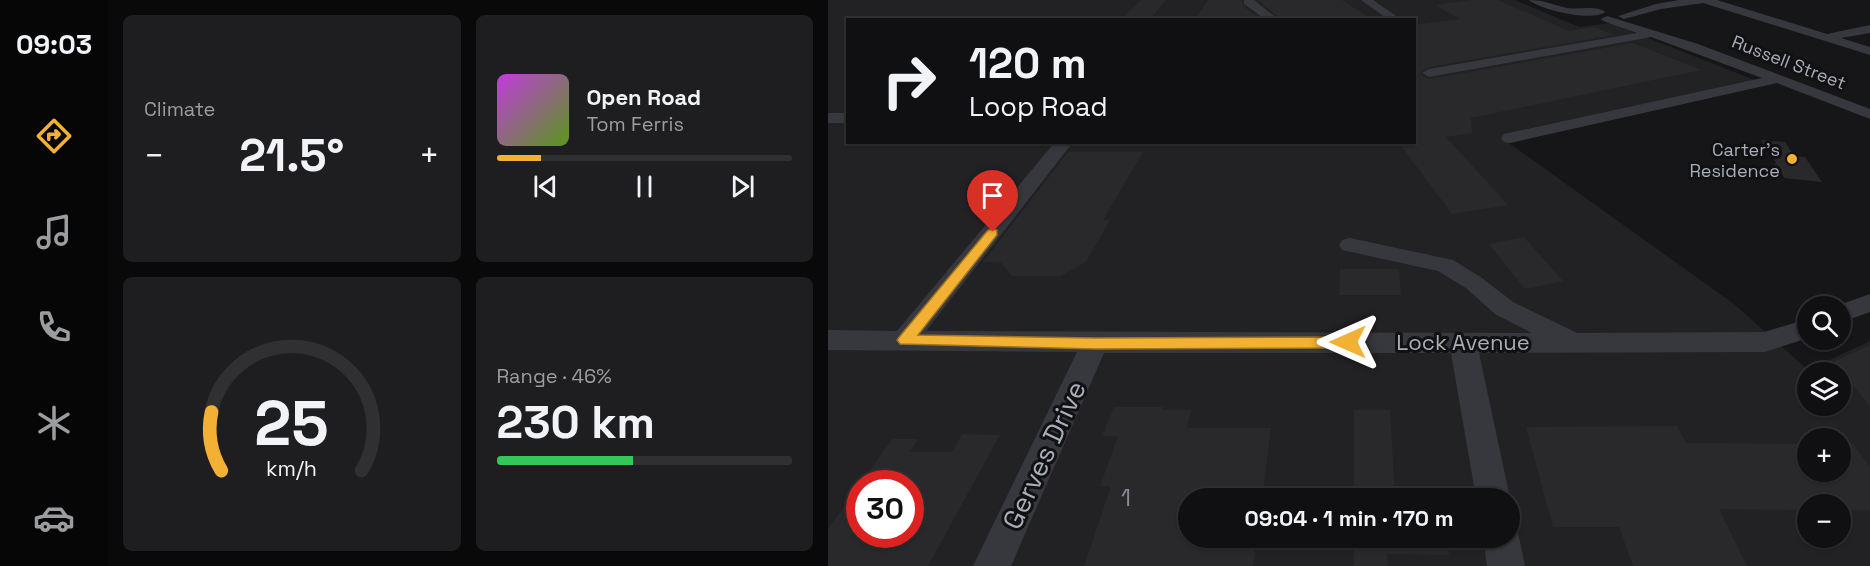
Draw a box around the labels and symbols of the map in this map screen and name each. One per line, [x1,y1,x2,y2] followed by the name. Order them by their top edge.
[1729,30,1849,94] street label: Russell Street
[1689,138,1780,182] place label: Carter's Residence
[1785,152,1799,166] marker: Carter's Residence
[967,170,1018,232] pin
[1316,310,1380,374] position arrow
[1396,328,1530,356] street label: Lock Avenue
[994,375,1094,535] street label: Gerves Drive
[846,470,924,548] speed limit sign: 30
[1121,482,1131,513] house number: 1

